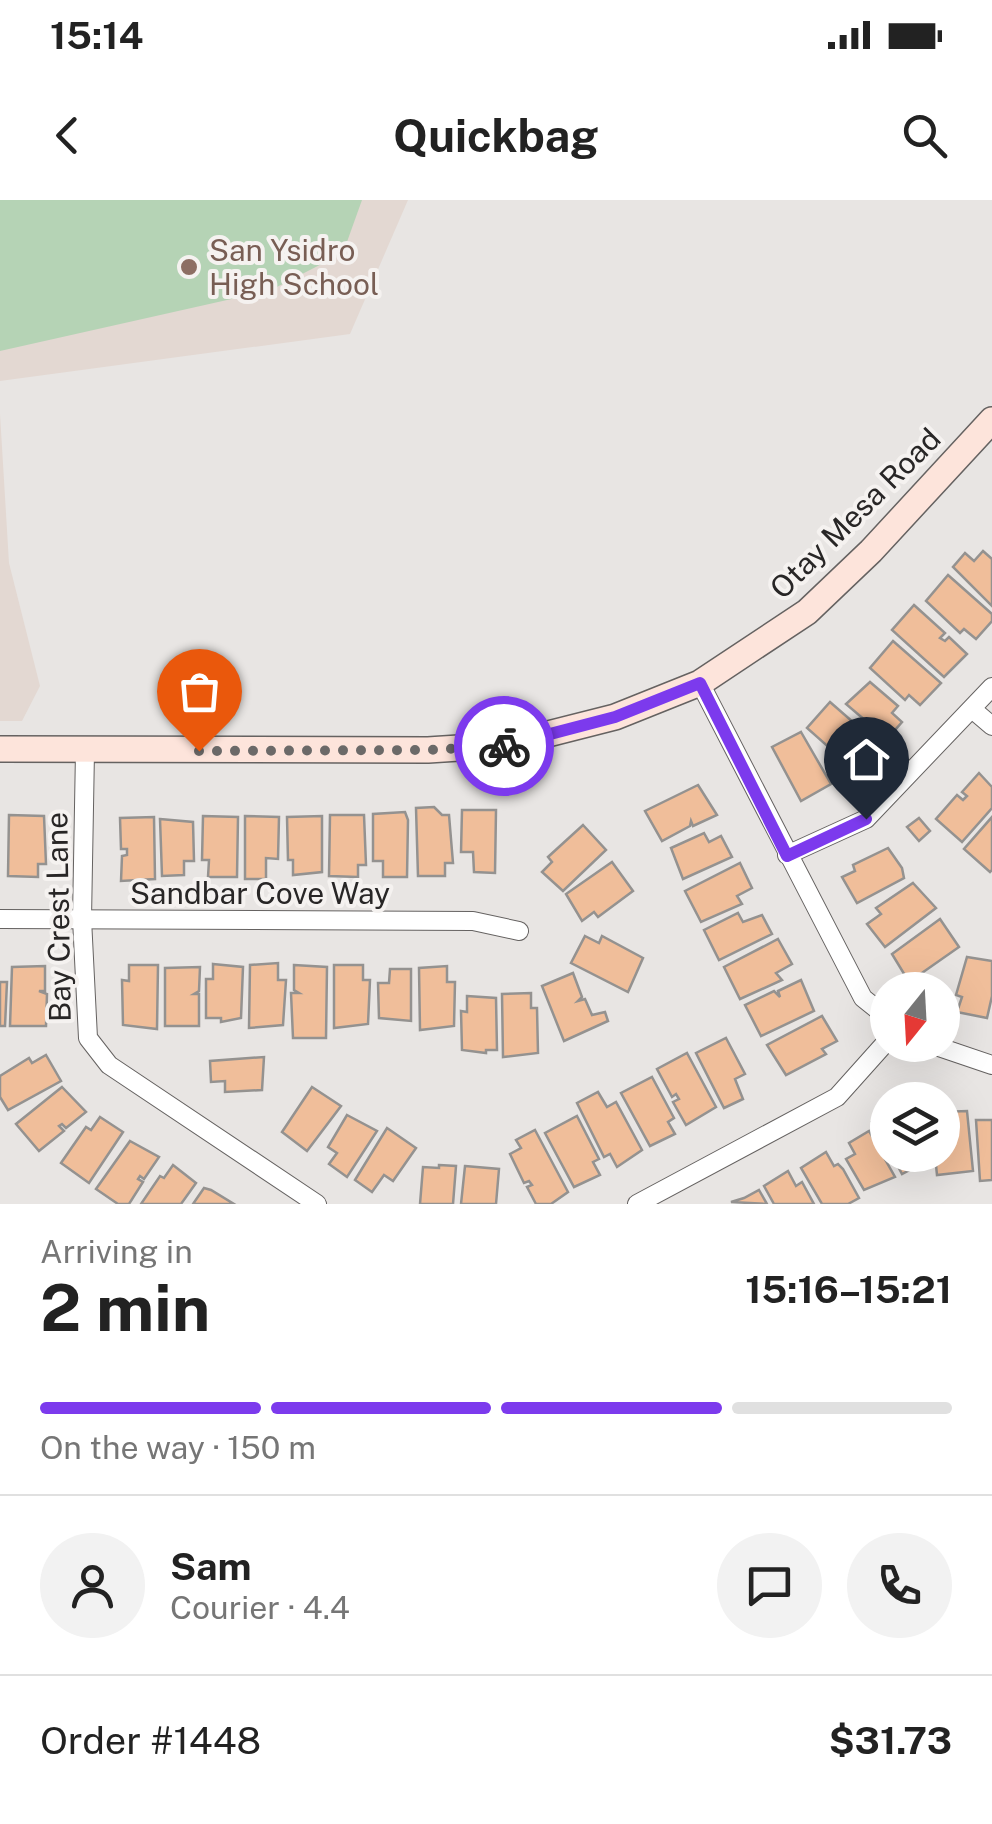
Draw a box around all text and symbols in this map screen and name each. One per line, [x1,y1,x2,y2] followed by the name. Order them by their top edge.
[50,13,143,58] text: 15:14
[40,108,95,163] icon: back
[897,108,952,163] icon: search
[393,109,599,162] text: Quickbag
[209,232,379,302] place label: San Ysidro High School
[178,256,200,278] marker: San Ysidro High School
[762,420,948,606] street label: Otay Mesa Road
[157,649,242,752] pin
[172,664,227,719] icon: bag
[454,696,554,796] courier
[824,717,909,820] pin
[477,719,532,774] icon: bike
[839,732,894,787] icon: home
[38,812,78,1022] street label: Bay Crest Lane
[130,875,390,911] street label: Sandbar Cove Way
[870,972,960,1062] north arrow
[870,972,960,1172] map controls
[870,1082,960,1172] button: layers
[40,1233,193,1270] text: Arriving in
[745,1267,952,1312] text: 15:16–15:21
[40,1269,210,1346] text: 2 min
[40,1429,316,1466] text: On the way · 150 m
[40,1533,145,1638] button: person
[717,1533,822,1638] button: chat
[847,1533,952,1638] button: phone
[170,1544,252,1589] text: Sam
[170,1589,350,1626] text: Courier · 4.4
[40,1718,261,1763] text: Order #1448
[829,1718,952,1763] text: $31.73

